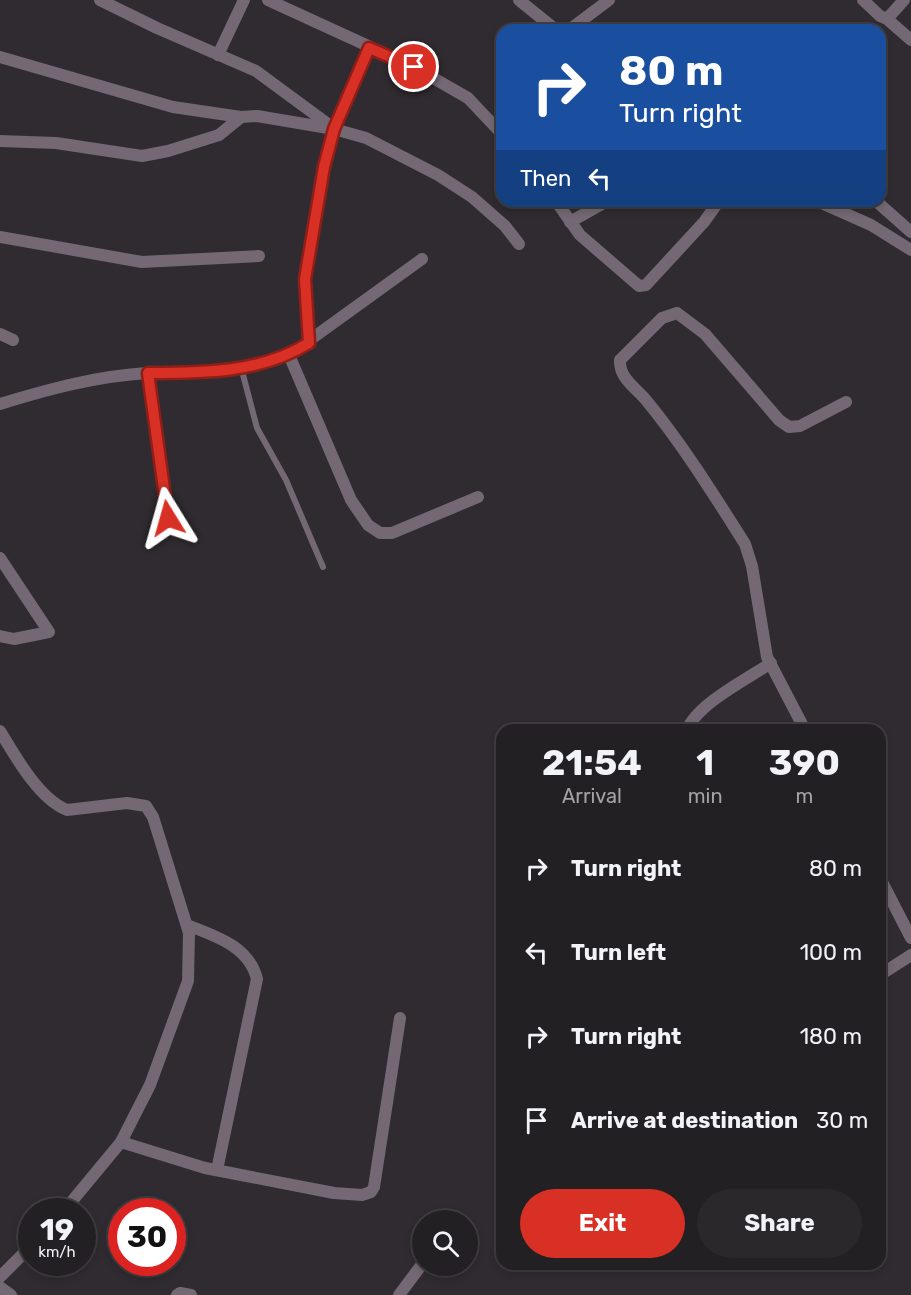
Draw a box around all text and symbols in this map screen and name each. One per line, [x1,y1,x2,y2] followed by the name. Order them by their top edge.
[388,41,439,92] pin
[619,46,723,96] text: 80 m
[520,48,598,126] icon: right
[397,50,430,83] icon: arrive
[619,97,742,129] text: Turn right
[583,162,616,195] icon: left
[520,165,571,192] text: Then
[136,486,200,550] position arrow
[542,741,642,784] text: 21:54
[696,741,714,784] text: 1
[769,741,840,784] text: 390
[562,784,622,808] text: Arrival
[688,784,723,808] text: min
[795,784,813,808] text: m
[520,852,553,885] icon: right
[571,855,681,882] text: Turn right
[809,855,862,882] text: 80 m
[520,936,553,969] icon: left
[571,939,666,966] text: Turn left
[800,939,862,966] text: 100 m
[520,1020,553,1053] icon: right
[571,1023,681,1050] text: Turn right
[800,1023,862,1050] text: 180 m
[520,1104,553,1137] icon: arrive
[571,1107,798,1134] text: Arrive at destination
[816,1107,868,1134] text: 30 m
[520,1189,685,1258] button: Exit
[697,1189,862,1258] button: Share
[108,1198,186,1276] speed limit sign: 30
[412,1210,478,1276] map controls
[412,1210,478,1276] button: search
[40,1212,74,1248] text: 19
[38,1243,76,1261] text: km/h

